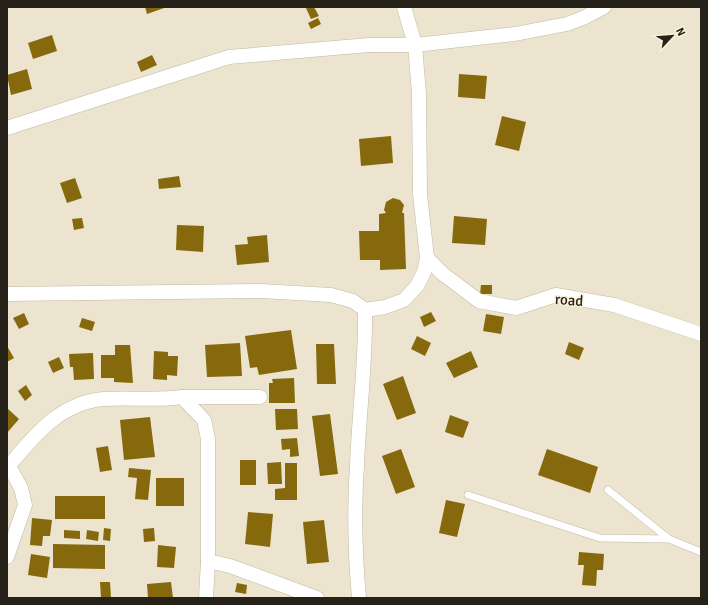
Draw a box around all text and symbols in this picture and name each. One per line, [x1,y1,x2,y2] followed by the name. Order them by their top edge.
[652,16,692,56] north arrow
[673,26,688,38] text: N
[554,290,584,310] street label: road

